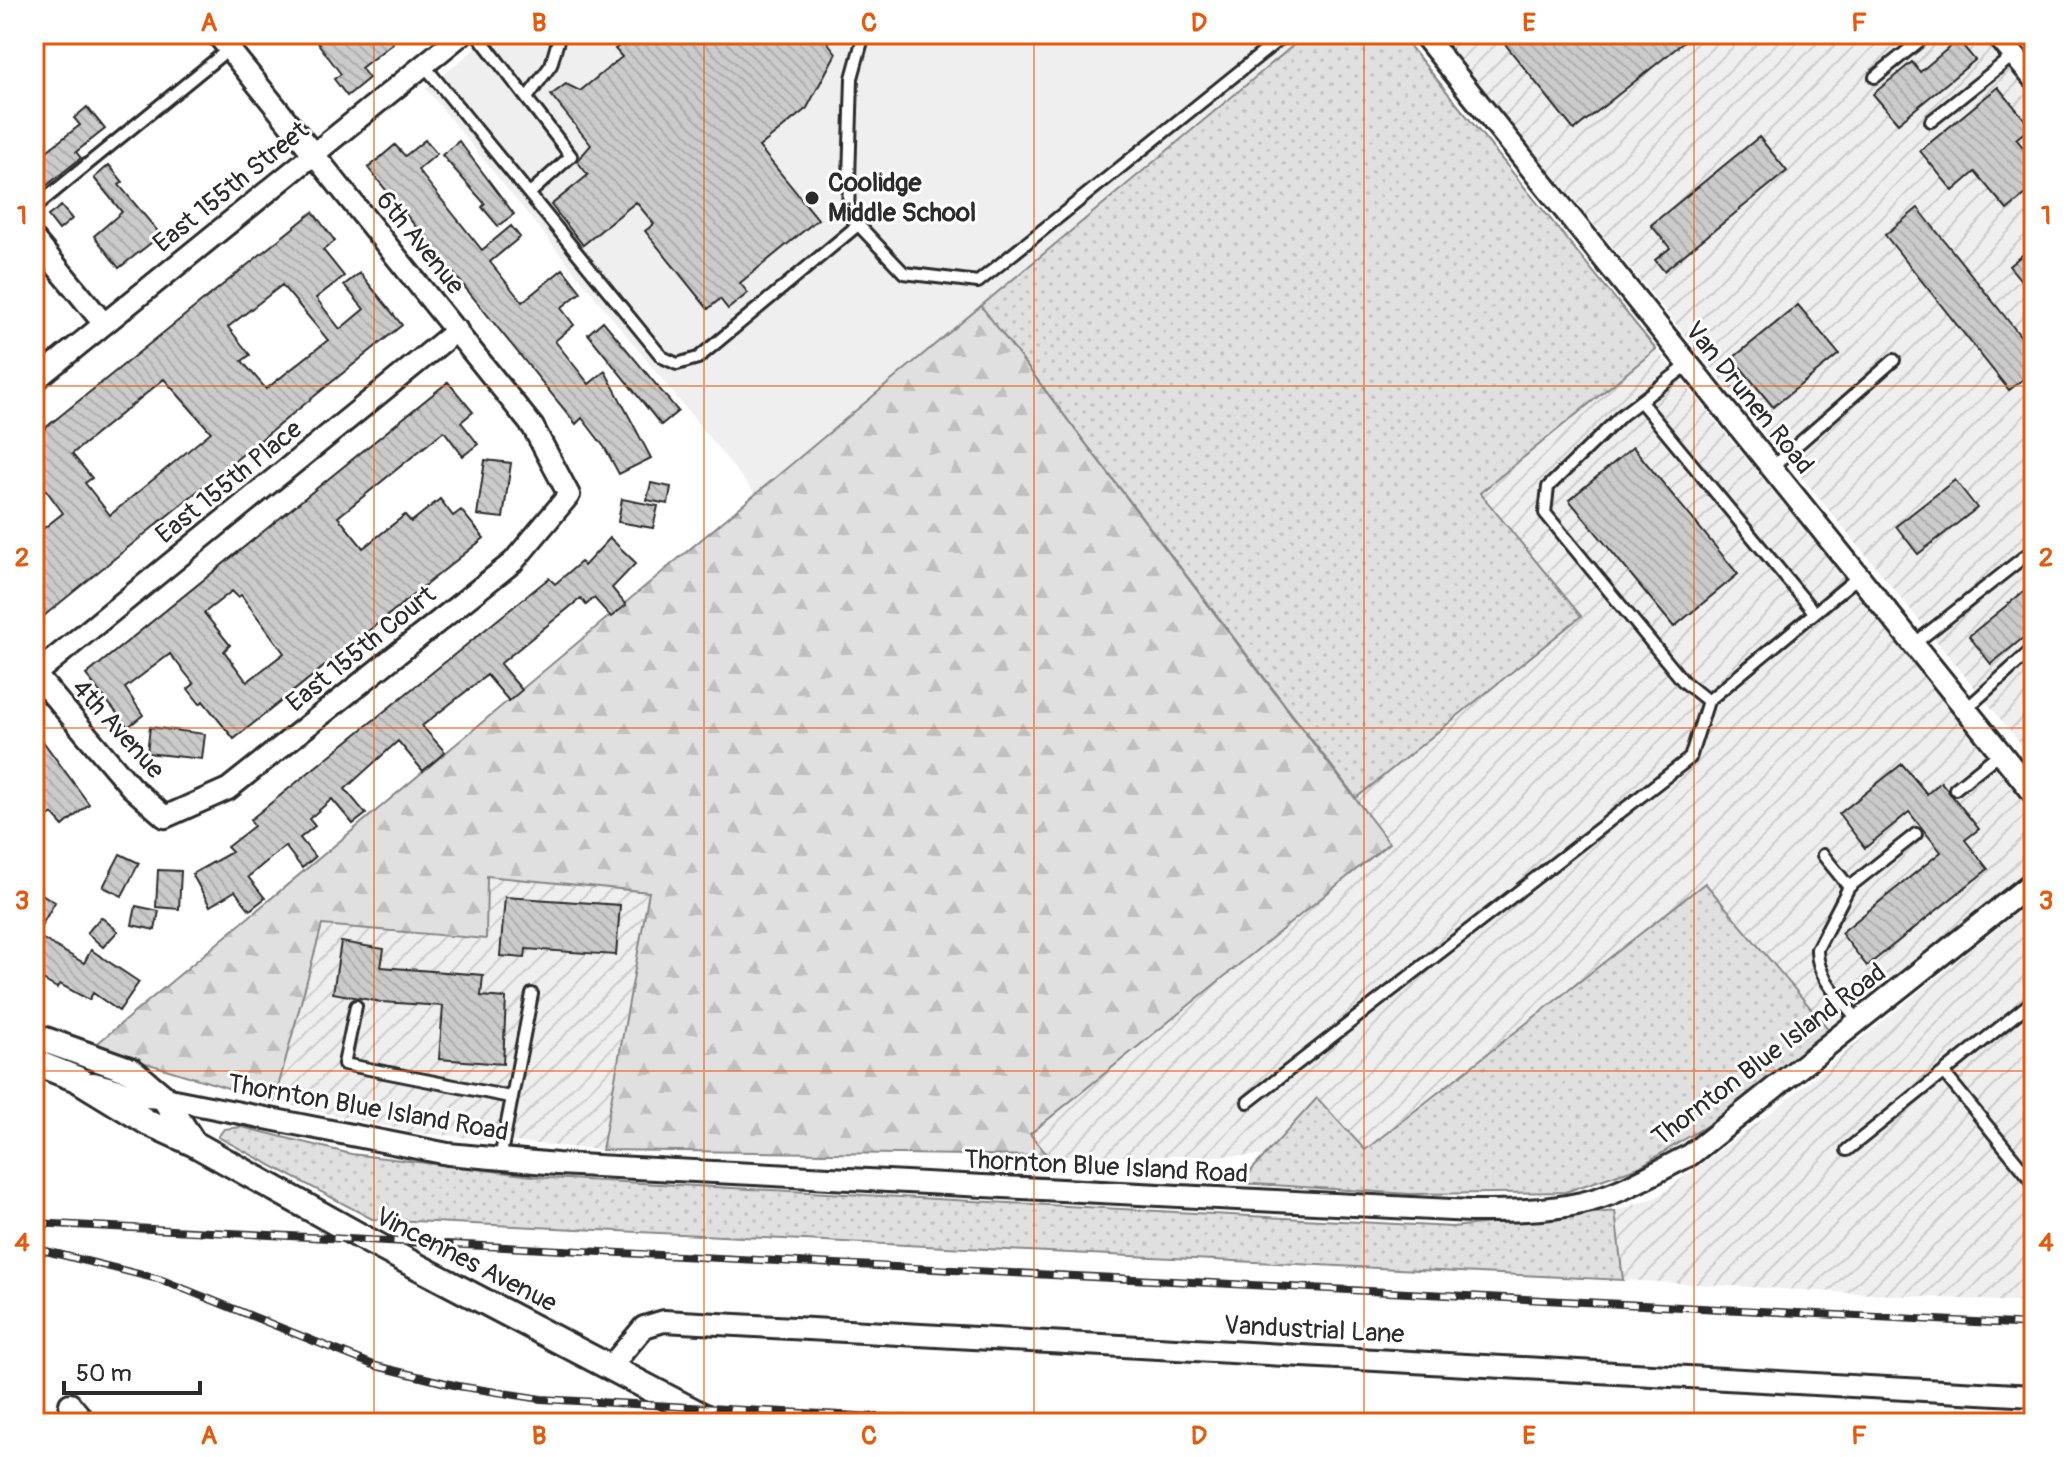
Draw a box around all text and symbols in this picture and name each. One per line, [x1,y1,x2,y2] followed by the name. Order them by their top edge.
[201,7,218,39] text: A
[532,7,546,39] text: B
[861,7,877,39] text: C
[1191,7,1207,39] text: D
[1522,7,1536,39] text: E
[1851,7,1867,39] text: F
[147,114,316,259] street label: East 155th Street
[828,167,976,229] place label: Coolidge Middle School
[369,185,471,301] street label: 6th Avenue
[803,189,821,207] marker: Coolidge Middle School
[17,200,27,232] text: 1
[2041,200,2051,232] text: 1
[1678,315,1820,481] street label: Van Drunen Road
[149,413,309,551] street label: East 155th Place
[15,542,29,574] text: 2
[2039,542,2053,574] text: 2
[280,579,443,719] street label: East 155th Court
[65,672,171,786] street label: 4th Avenue
[15,885,29,917] text: 3
[2039,885,2053,917] text: 3
[1646,957,1892,1153] street label: Thornton Blue Island Road
[225,1068,511,1148] street label: Thornton Blue Island Road
[963,1144,1249,1190] street label: Thornton Blue Island Road
[370,1200,562,1320] street label: Vincennes Avenue
[14,1227,30,1259] text: 4
[2038,1227,2054,1259] text: 4
[1223,1309,1405,1351] street label: Vandustrial Lane
[64,1345,200,1395] scale bar
[76,1359,132,1388] text: 50 m
[201,1420,218,1452] text: A
[532,1420,546,1452] text: B
[861,1420,877,1452] text: C
[1191,1420,1207,1452] text: D
[1522,1420,1536,1452] text: E
[1851,1420,1867,1452] text: F

